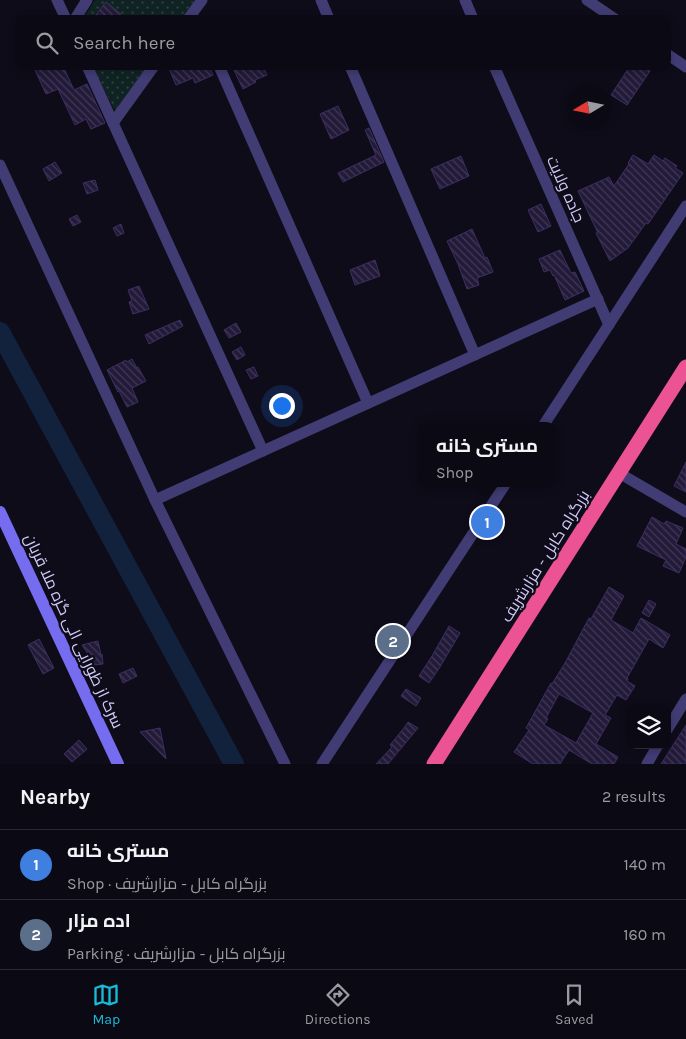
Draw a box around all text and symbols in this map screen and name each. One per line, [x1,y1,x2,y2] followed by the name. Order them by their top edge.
[15,15,671,70] search box
[33,29,61,57] icon: search
[73,32,175,54] text: Search here
[566,85,611,130] north arrow
[543,153,589,225] street label: جاده ولایت
[269,393,295,419] your location
[418,422,556,487] popup
[436,435,538,457] text: مستری خانه
[436,463,473,482] text: Shop
[497,486,594,626] street label: بزرگراه کابل - مزارشریف
[471,503,503,541] pin: 1
[20,531,128,732] street label: سرک از ظورایی الی گزه ملا قربان
[377,622,409,660] pin: 2
[626,704,671,749] map controls
[626,704,671,749] button: layers
[20,785,90,809] text: Nearby
[602,787,666,806] text: 2 results
[67,840,169,862] text: مستری خانه
[33,855,39,874] text: 1
[624,855,666,874] text: 140 m
[67,874,267,893] text: Shop · بزرگراه کابل - مزارشریف
[67,910,131,932] text: اده مزار
[31,925,41,944] text: 2
[623,925,666,944] text: 160 m
[67,944,286,963] text: Parking · بزرگراه کابل - مزارشریف
[92,981,120,1028] tab: Map
[305,981,371,1028] tab: Directions
[555,981,594,1028] tab: Saved

